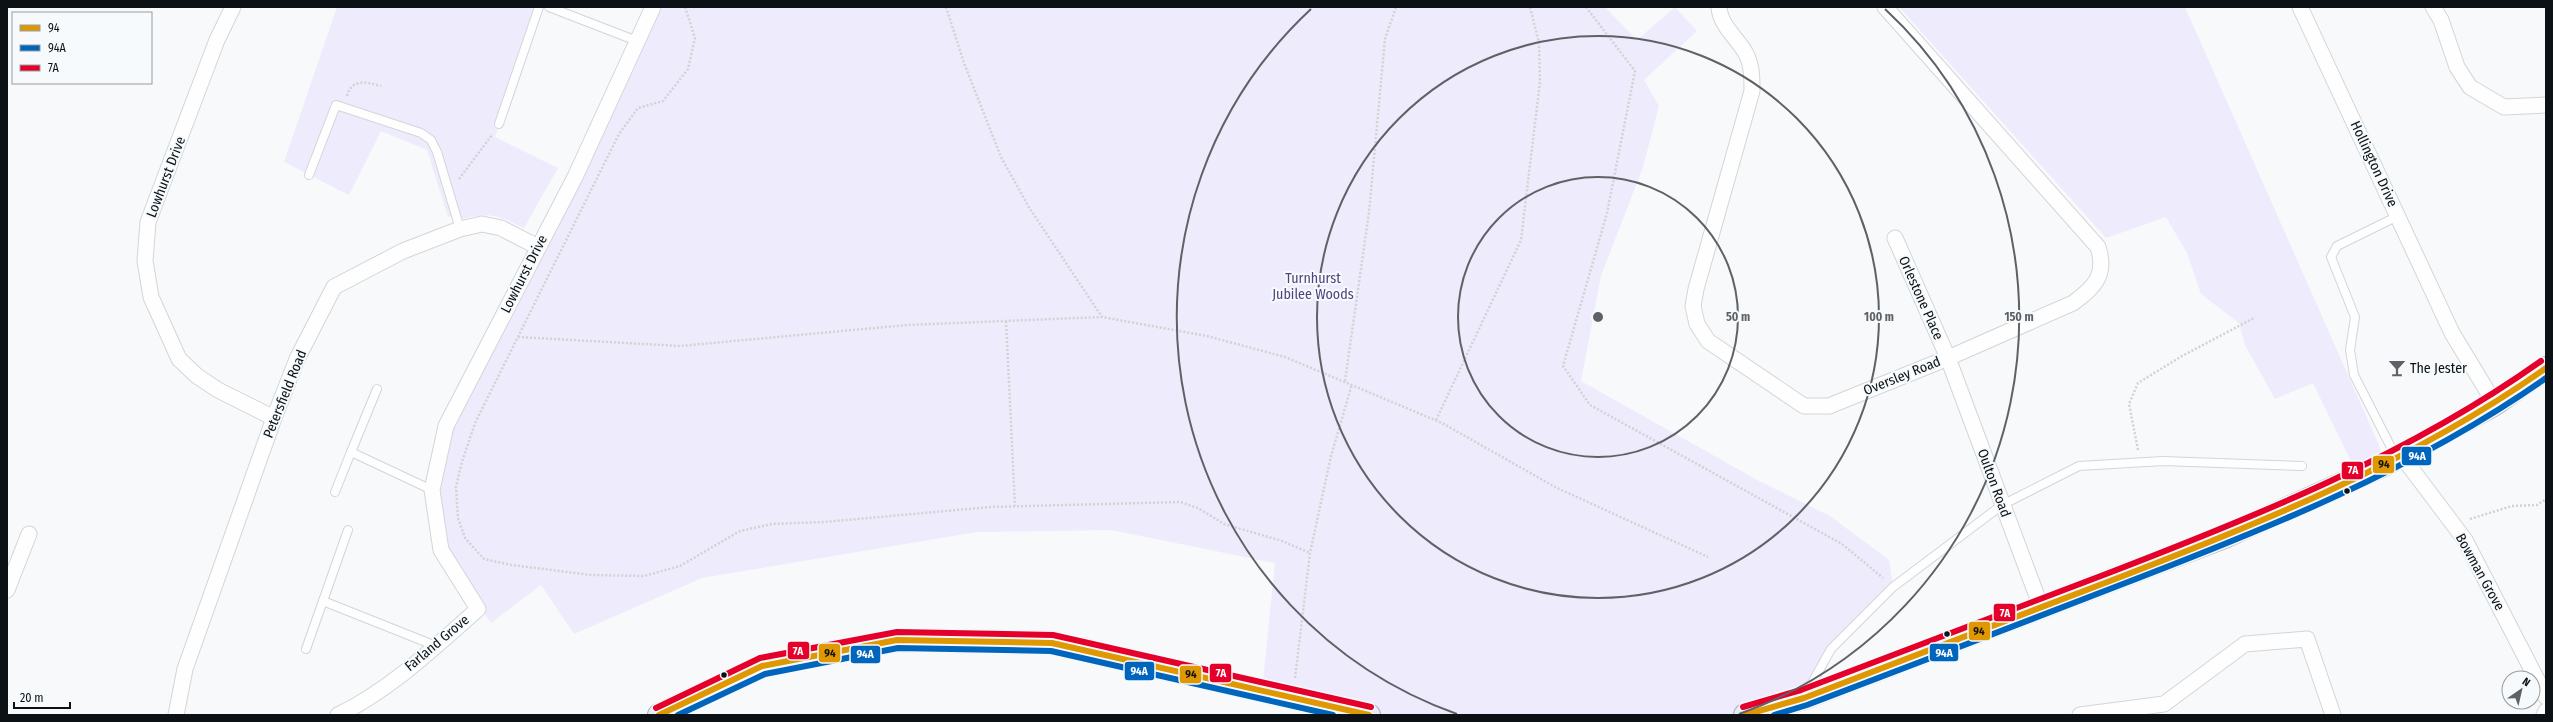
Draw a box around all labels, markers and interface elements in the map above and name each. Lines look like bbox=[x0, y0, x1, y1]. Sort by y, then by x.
legend bbox=[12, 12, 152, 84]
text: 94 bbox=[48, 21, 60, 35]
text: 94A bbox=[48, 41, 67, 55]
text: 7A bbox=[48, 61, 60, 75]
street label: Hollington Drive bbox=[2347, 118, 2401, 210]
street label: Lowhurst Drive bbox=[143, 134, 189, 220]
street label: Lowhurst Drive bbox=[497, 232, 551, 316]
street label: Orlestone Place bbox=[1895, 254, 1947, 343]
park label: Turnhurst Jubilee Woods bbox=[1272, 270, 1354, 303]
centre of rings bbox=[1591, 310, 1605, 324]
text: 50 m bbox=[1726, 310, 1750, 324]
text: 100 m bbox=[1864, 310, 1894, 324]
text: 150 m bbox=[2004, 310, 2034, 324]
street label: Petersfield Road bbox=[260, 347, 310, 441]
street label: Oversley Road bbox=[1861, 353, 1943, 399]
bar icon: The Jester bbox=[2387, 358, 2407, 378]
place label: The Jester bbox=[2410, 360, 2467, 377]
line badge: 94A bbox=[2401, 446, 2432, 466]
street label: Oulton Road bbox=[1974, 447, 2014, 519]
text: 94A bbox=[2408, 450, 2427, 463]
line badge: 94 bbox=[2372, 455, 2395, 474]
text: 94 bbox=[2378, 458, 2390, 471]
line badge: 7A bbox=[2341, 461, 2364, 480]
text: 7A bbox=[2348, 464, 2359, 477]
unlabelled marker bbox=[2342, 486, 2352, 496]
street label: Bowman Grove bbox=[2452, 531, 2508, 614]
line badge: 7A bbox=[1993, 603, 2016, 622]
text: 7A bbox=[2000, 607, 2011, 620]
street label: Farland Grove bbox=[401, 611, 473, 675]
line badge: 94 bbox=[1968, 621, 1991, 641]
text: 94 bbox=[1973, 625, 1985, 638]
unlabelled marker bbox=[1942, 629, 1952, 639]
line badge: 7A bbox=[787, 641, 810, 660]
line badge: 94 bbox=[818, 643, 841, 663]
line badge: 94A bbox=[1929, 643, 1959, 662]
text: 7A bbox=[793, 645, 804, 658]
line badge: 94A bbox=[850, 645, 881, 664]
text: 94 bbox=[824, 647, 836, 660]
text: 94A bbox=[1935, 647, 1954, 660]
text: 94A bbox=[856, 648, 875, 661]
line badge: 94A bbox=[1124, 661, 1155, 681]
line badge: 7A bbox=[1209, 663, 1232, 683]
text: 94A bbox=[1130, 665, 1149, 678]
line badge: 94 bbox=[1179, 665, 1202, 684]
text: 7A bbox=[1216, 667, 1227, 680]
text: 94 bbox=[1185, 668, 1197, 681]
unlabelled marker bbox=[719, 670, 729, 680]
north arrow bbox=[2501, 670, 2541, 710]
text: N bbox=[2520, 675, 2533, 689]
scale bar bbox=[14, 684, 70, 710]
text: 20 m bbox=[20, 691, 44, 705]

